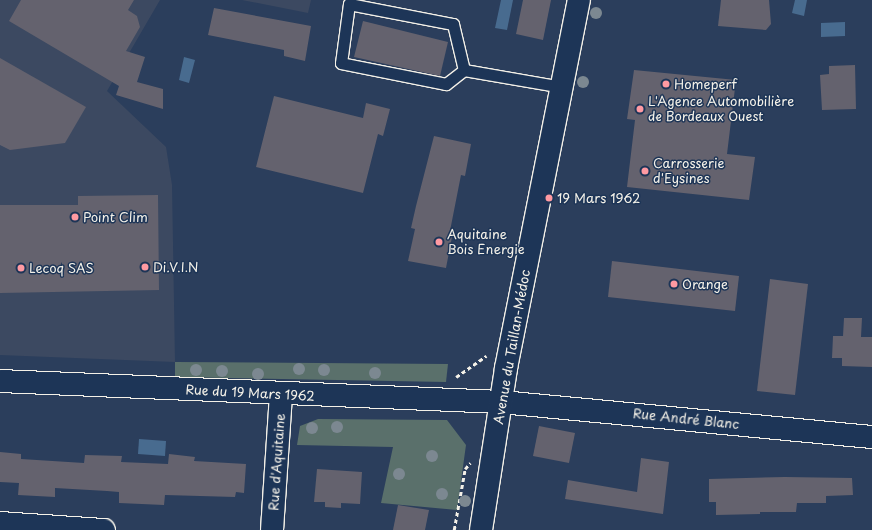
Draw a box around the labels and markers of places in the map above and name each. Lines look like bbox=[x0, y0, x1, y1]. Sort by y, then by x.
place label: Homeperf bbox=[674, 76, 737, 92]
marker: Homeperf bbox=[661, 79, 671, 89]
place label: L'Agence Automobilière de Bordeaux Ouest bbox=[648, 94, 795, 125]
marker: L'Agence Automobilière de Bordeaux Ouest bbox=[635, 104, 645, 114]
place label: Carrosserie d'Eysines bbox=[653, 156, 724, 187]
marker: Carrosserie d'Eysines bbox=[640, 166, 650, 176]
place label: 19 Mars 1962 bbox=[557, 190, 640, 206]
marker: 19 Mars 1962 bbox=[544, 193, 554, 203]
place label: Point Clim bbox=[83, 209, 148, 225]
marker: Point Clim bbox=[70, 212, 80, 222]
place label: Aquitaine Bois Energie bbox=[447, 227, 525, 258]
marker: Aquitaine Bois Energie bbox=[434, 237, 444, 247]
place label: Di.V.I.N bbox=[153, 259, 199, 275]
place label: Lecoq SAS bbox=[29, 260, 94, 276]
marker: Di.V.I.N bbox=[140, 262, 150, 272]
marker: Lecoq SAS bbox=[16, 263, 26, 273]
place label: Orange bbox=[682, 276, 728, 292]
marker: Orange bbox=[669, 279, 679, 289]

